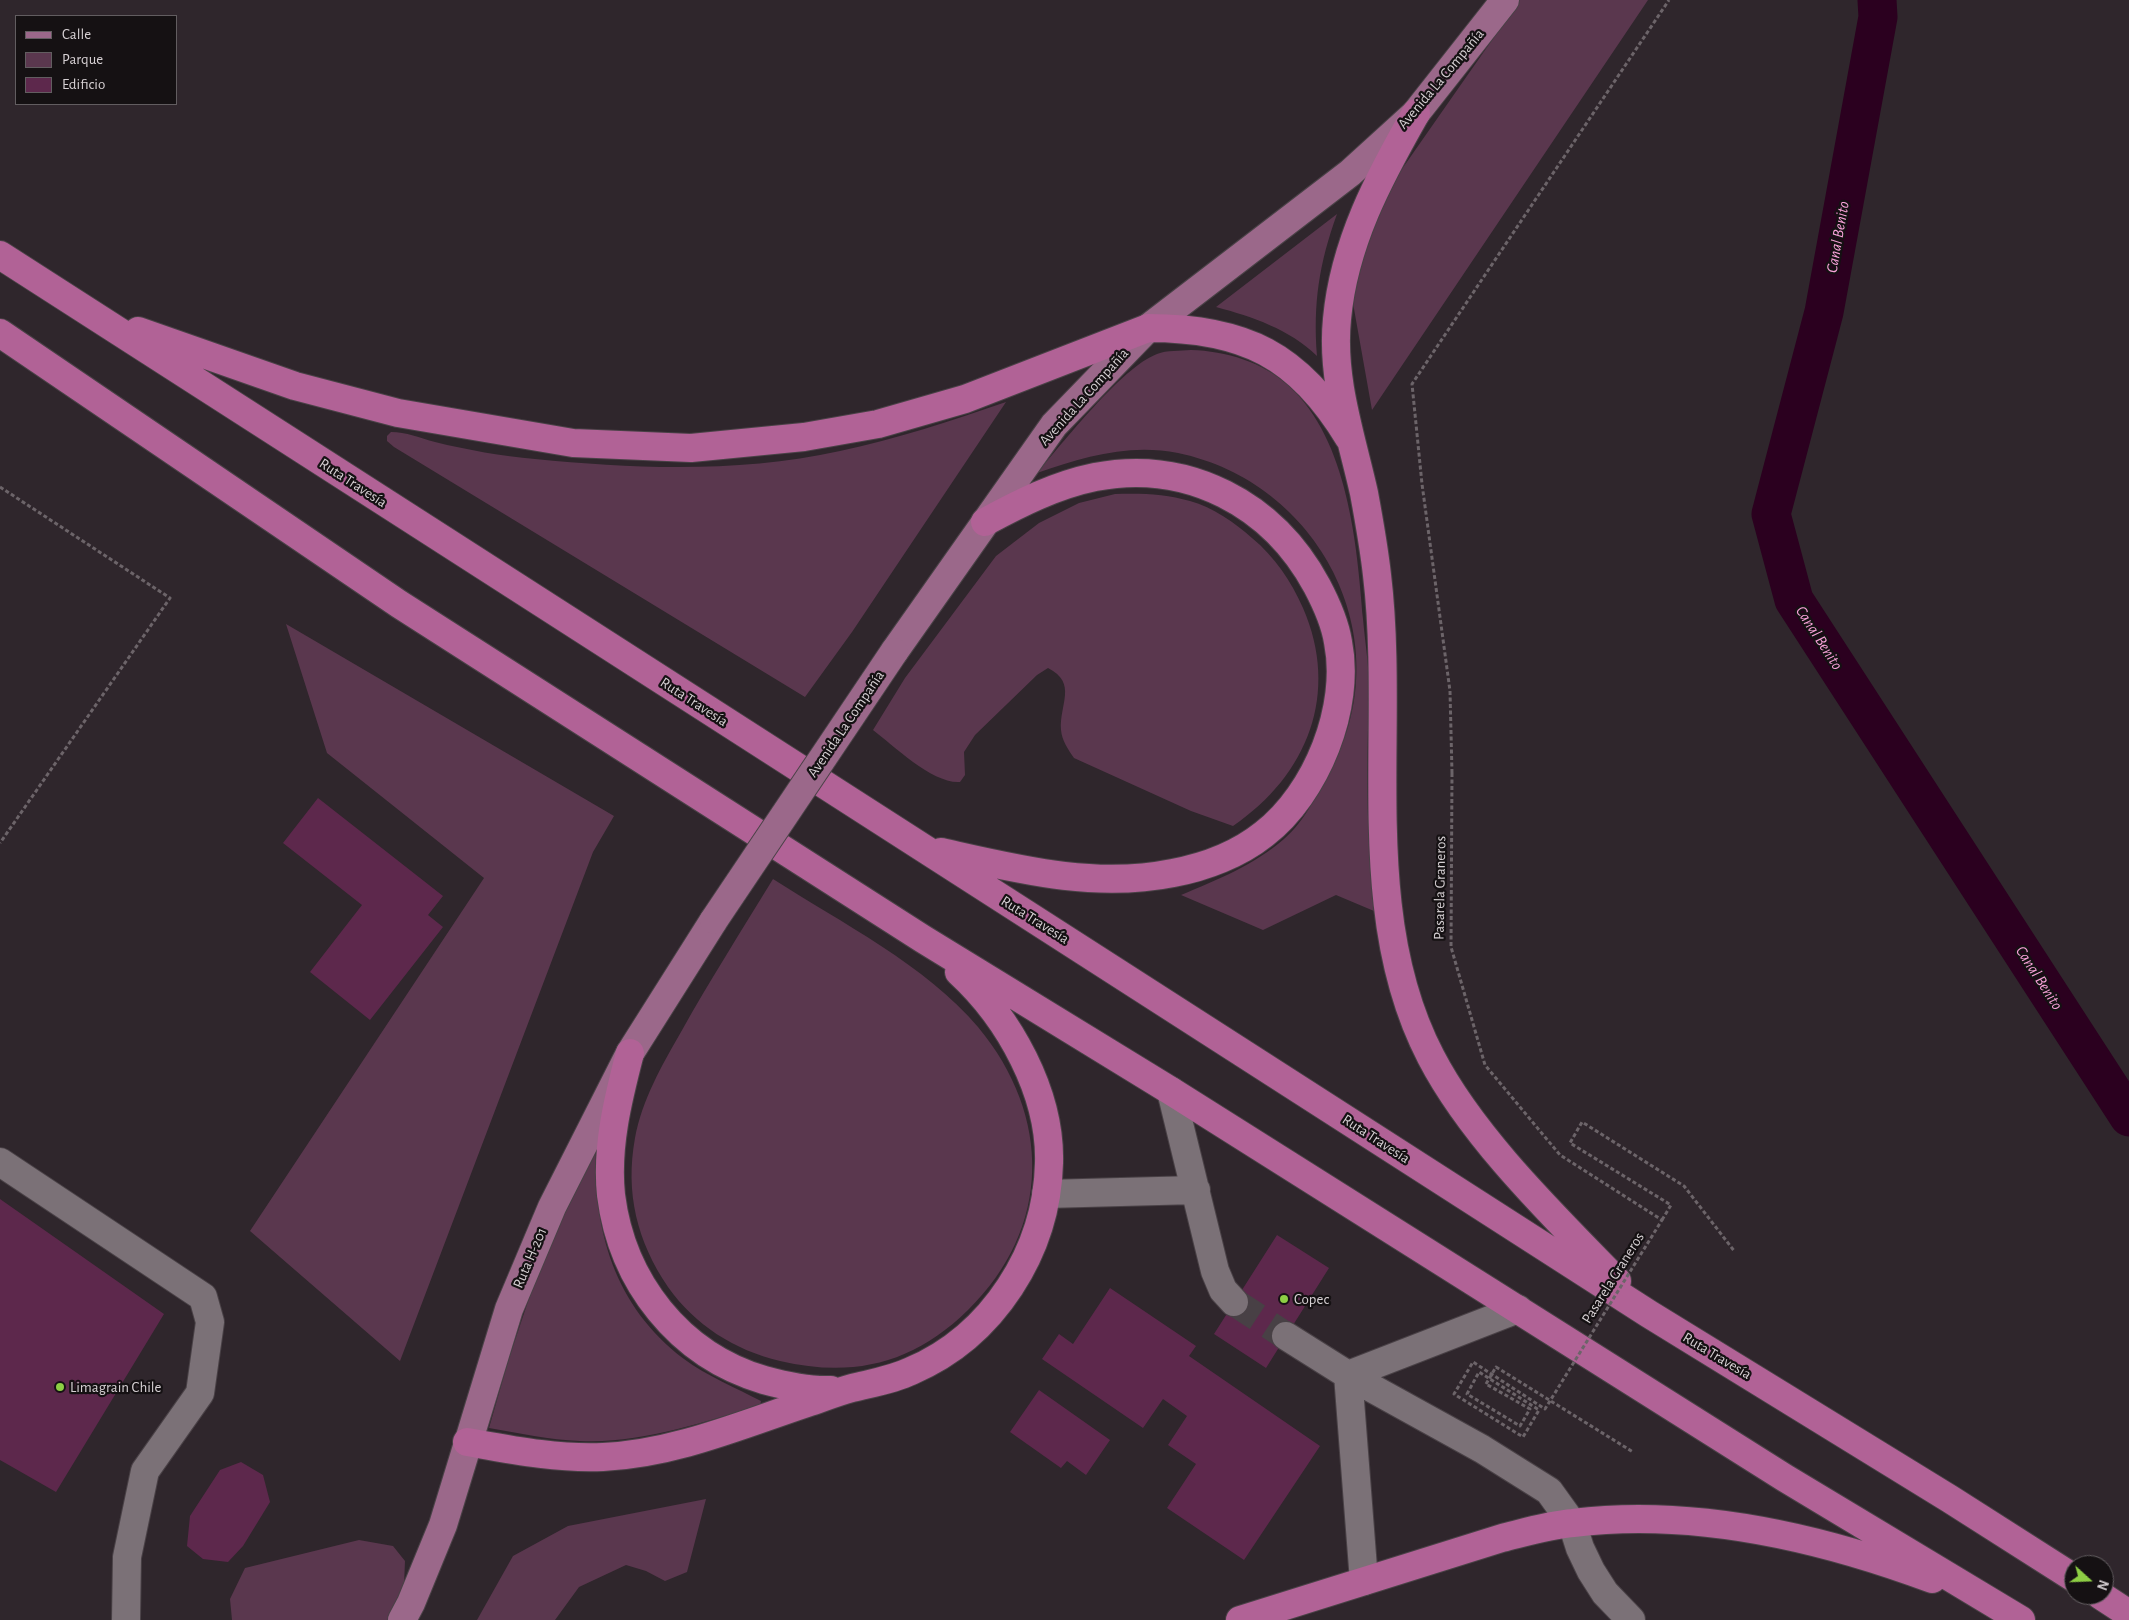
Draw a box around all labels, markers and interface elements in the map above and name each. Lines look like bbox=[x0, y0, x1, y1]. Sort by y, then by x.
legend bbox=[15, 15, 178, 105]
street label: Avenida La Compañía bbox=[1394, 25, 1488, 133]
text: Calle bbox=[62, 27, 91, 42]
text: Parque bbox=[62, 52, 103, 67]
text: Edificio bbox=[62, 77, 105, 92]
water label: Canal Benito bbox=[1822, 200, 1854, 274]
street label: Avenida La Compañía bbox=[1035, 345, 1133, 449]
street label: Ruta Travesía bbox=[316, 455, 390, 511]
water label: Canal Benito bbox=[1791, 602, 1847, 674]
street label: Avenida La Compañía bbox=[804, 667, 888, 781]
street label: Ruta Travesía bbox=[657, 674, 731, 730]
street label: Pasarela Graneros bbox=[1430, 836, 1450, 940]
street label: Ruta Travesía bbox=[998, 892, 1072, 948]
water label: Canal Benito bbox=[2011, 942, 2067, 1014]
street label: Ruta Travesía bbox=[1339, 1111, 1413, 1167]
street label: Ruta H-201 bbox=[509, 1225, 551, 1291]
street label: Pasarela Graneros bbox=[1578, 1229, 1648, 1327]
place label: Copec bbox=[1294, 1290, 1329, 1308]
marker: Copec bbox=[1278, 1293, 1290, 1305]
street label: Ruta Travesía bbox=[1679, 1328, 1755, 1384]
place label: Limagrain Chile bbox=[70, 1378, 161, 1396]
marker: Limagrain Chile bbox=[54, 1381, 66, 1393]
north arrow bbox=[2064, 1555, 2114, 1605]
text: N bbox=[2094, 1578, 2110, 1592]

